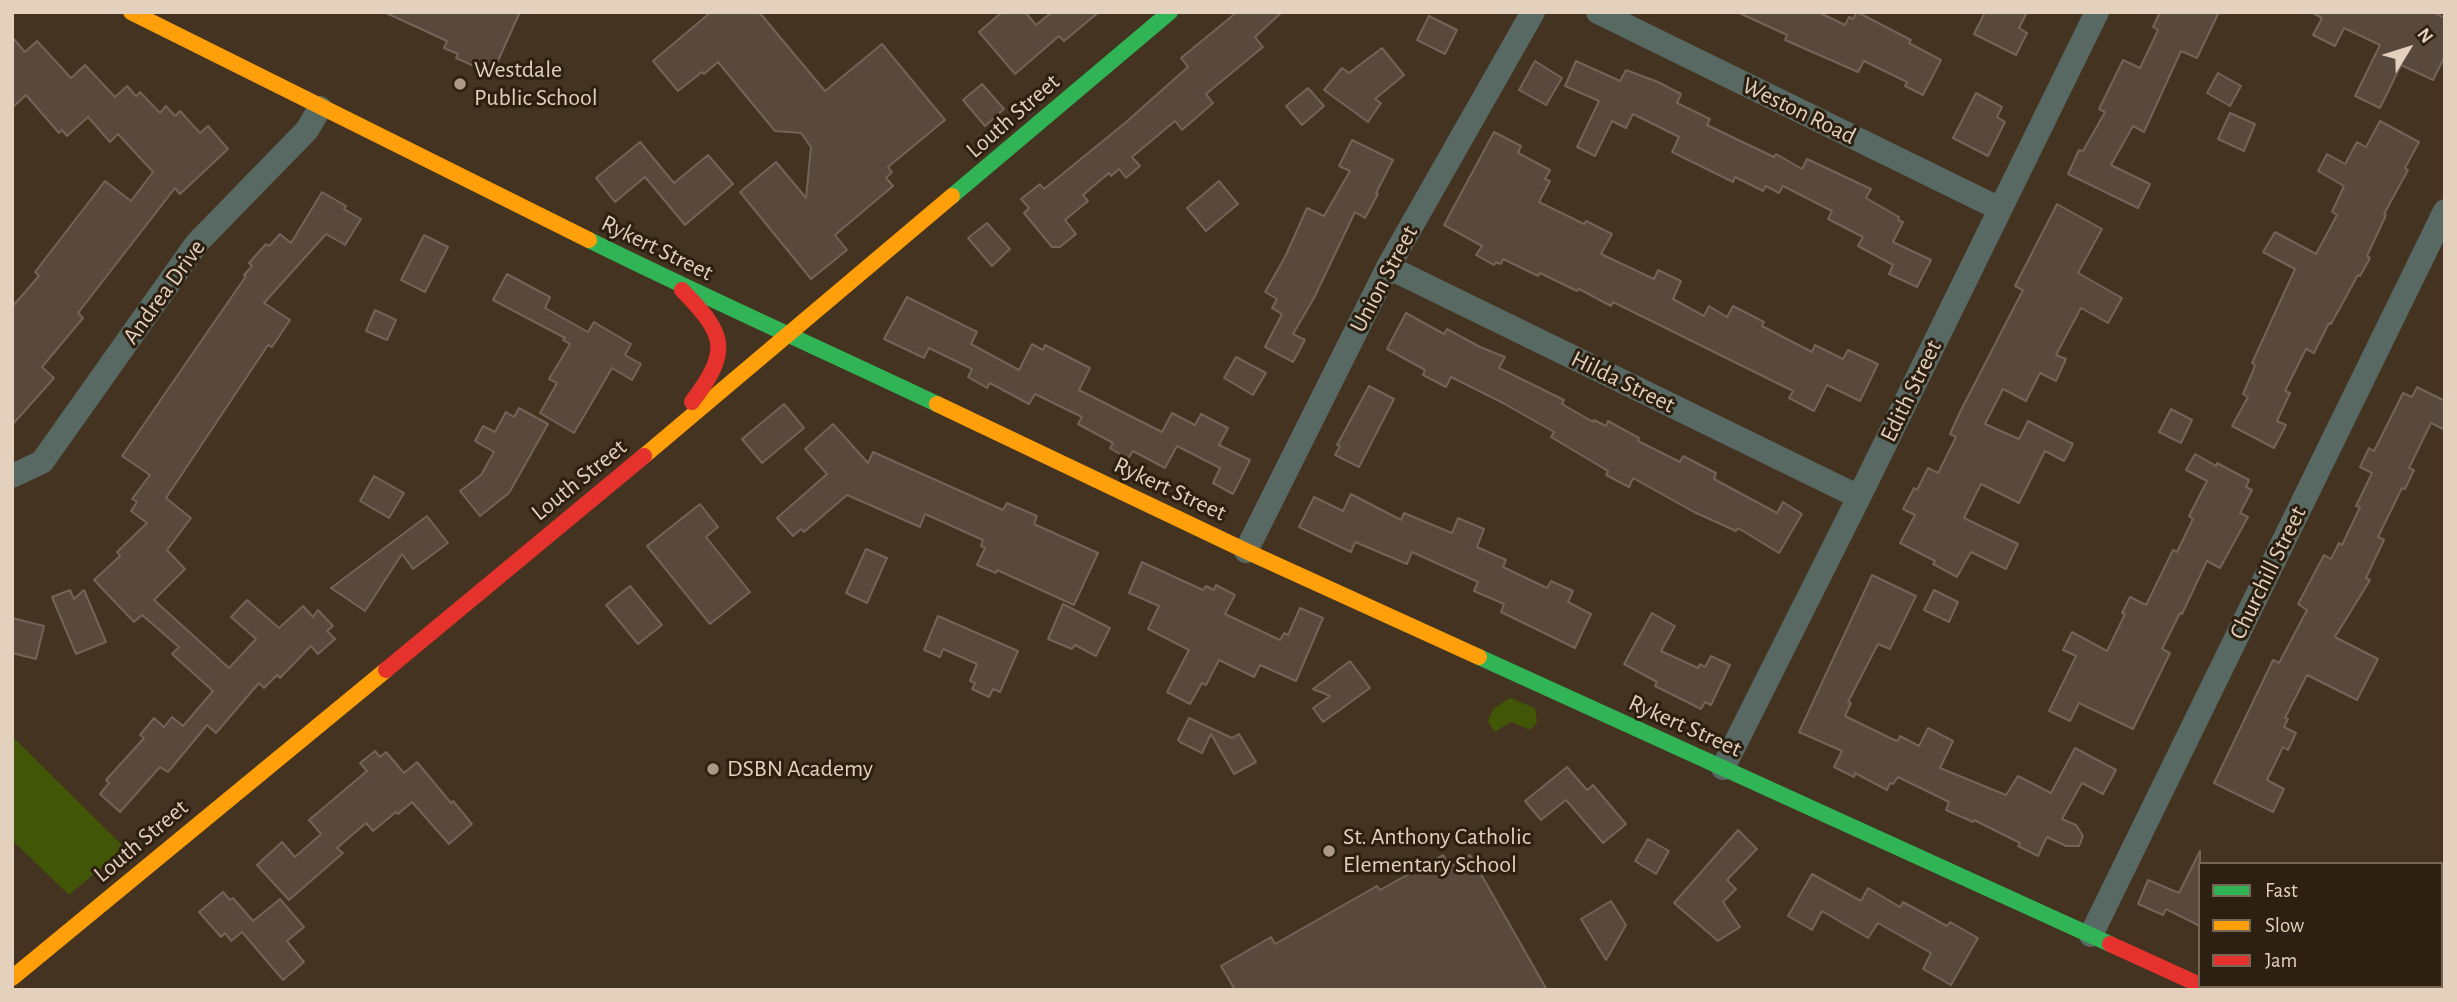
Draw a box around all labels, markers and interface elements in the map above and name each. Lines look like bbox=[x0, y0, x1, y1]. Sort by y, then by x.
north arrow bbox=[2373, 14, 2443, 84]
text: N bbox=[2413, 25, 2436, 47]
place label: Westdale Public School bbox=[474, 56, 598, 112]
street label: Louth Street bbox=[960, 68, 1066, 164]
street label: Weston Road bbox=[1737, 71, 1861, 151]
marker: Westdale Public School bbox=[452, 76, 468, 92]
street label: Rykert Street bbox=[597, 209, 717, 287]
street label: Union Street bbox=[1344, 221, 1424, 337]
street label: Andrea Drive bbox=[116, 234, 212, 350]
street label: Edith Street bbox=[1874, 335, 1948, 447]
street label: Hilda Street bbox=[1566, 344, 1680, 420]
street label: Louth Street bbox=[526, 433, 632, 527]
street label: Rykert Street bbox=[1109, 450, 1231, 528]
street label: Churchill Street bbox=[2223, 502, 2313, 644]
street label: Rykert Street bbox=[1624, 688, 1746, 764]
place label: DSBN Academy bbox=[727, 755, 873, 783]
marker: DSBN Academy bbox=[705, 761, 721, 777]
street label: Louth Street bbox=[88, 793, 194, 889]
place label: St. Anthony Catholic Elementary School bbox=[1343, 823, 1531, 879]
marker: St. Anthony Catholic Elementary School bbox=[1321, 843, 1337, 859]
legend bbox=[2198, 862, 2443, 988]
text: Fast bbox=[2265, 880, 2298, 901]
text: Slow bbox=[2265, 915, 2304, 936]
text: Jam bbox=[2265, 950, 2297, 971]

